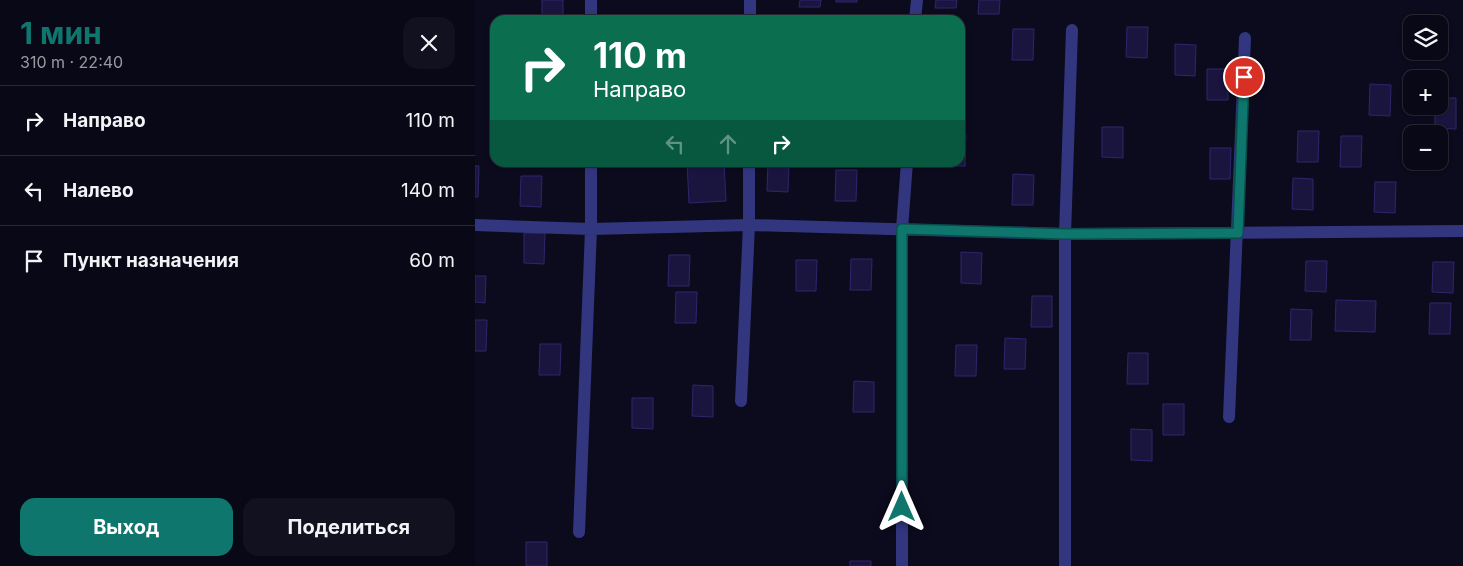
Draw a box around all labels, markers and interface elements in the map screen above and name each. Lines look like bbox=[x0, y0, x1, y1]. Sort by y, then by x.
text: 1 мин bbox=[20, 15, 102, 51]
map controls bbox=[1403, 15, 1448, 170]
button: layers bbox=[1403, 15, 1448, 60]
button: close bbox=[403, 17, 455, 69]
text: 110 m bbox=[593, 34, 687, 76]
icon: right bbox=[510, 35, 575, 100]
text: 310 m · 22:40 bbox=[20, 52, 123, 72]
pin bbox=[1223, 56, 1265, 98]
icon: arrive bbox=[1230, 63, 1258, 91]
button: + bbox=[1403, 70, 1448, 115]
text: Направо bbox=[593, 76, 686, 102]
icon: right bbox=[20, 107, 48, 135]
text: Направо bbox=[63, 109, 146, 132]
text: 110 m bbox=[406, 109, 455, 132]
button: − bbox=[1403, 125, 1448, 170]
icon: left bbox=[661, 130, 689, 158]
icon: ahead bbox=[714, 130, 742, 158]
icon: right bbox=[767, 130, 795, 158]
icon: left bbox=[20, 177, 48, 205]
text: Налево bbox=[63, 179, 134, 202]
text: 140 m bbox=[401, 179, 455, 202]
icon: arrive bbox=[20, 247, 48, 275]
text: Пункт назначения bbox=[63, 249, 239, 272]
text: 60 m bbox=[409, 249, 455, 272]
position arrow bbox=[875, 480, 927, 532]
button: Выход bbox=[20, 498, 233, 556]
button: Поделиться bbox=[243, 498, 455, 556]

